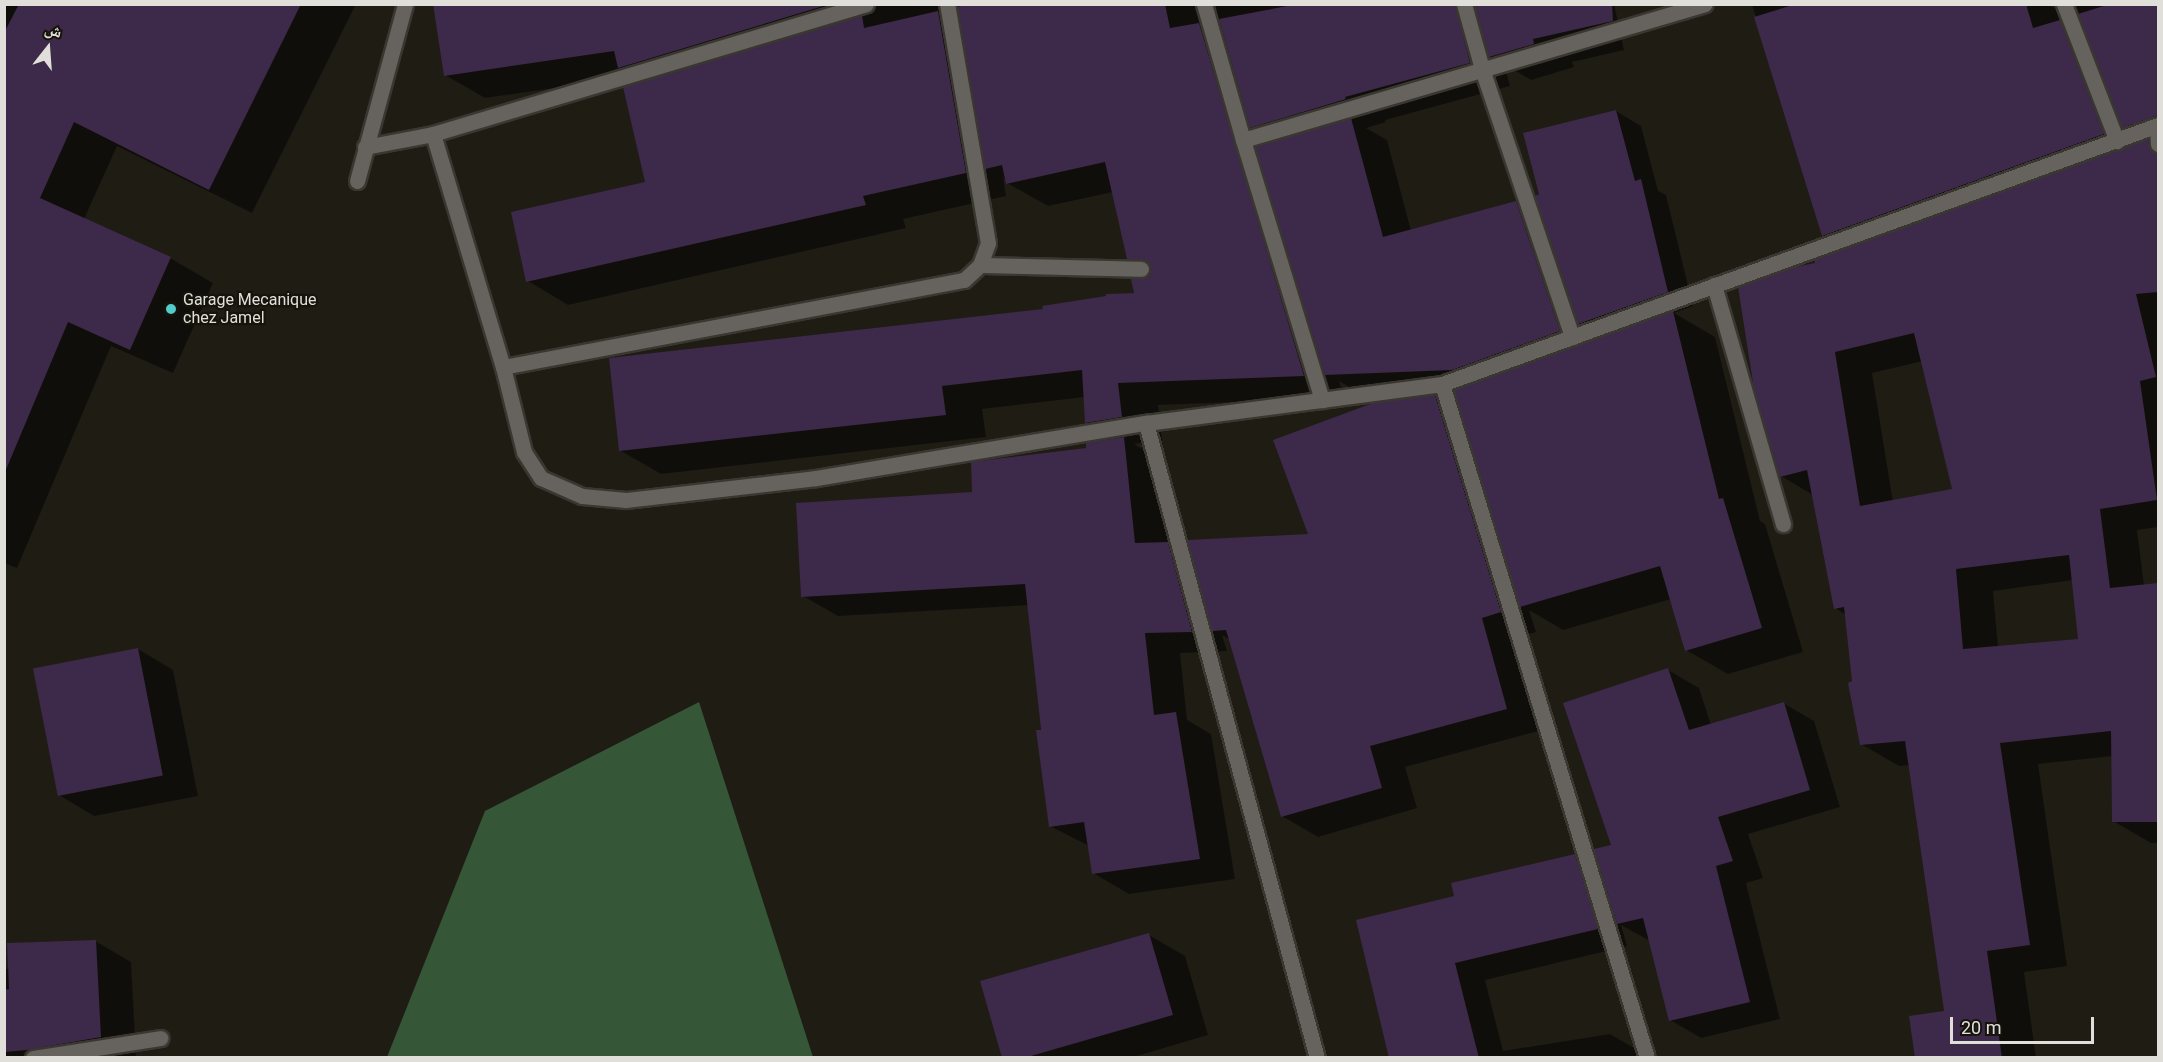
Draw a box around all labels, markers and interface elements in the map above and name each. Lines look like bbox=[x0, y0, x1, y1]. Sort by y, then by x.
north arrow bbox=[18, 18, 78, 78]
text: ش bbox=[43, 19, 64, 42]
place label: Garage Mecanique chez Jamel bbox=[183, 290, 317, 328]
marker: Garage Mecanique chez Jamel bbox=[164, 302, 178, 316]
scale bar bbox=[1953, 1005, 2097, 1043]
text: 20 m bbox=[1961, 1017, 2001, 1038]

